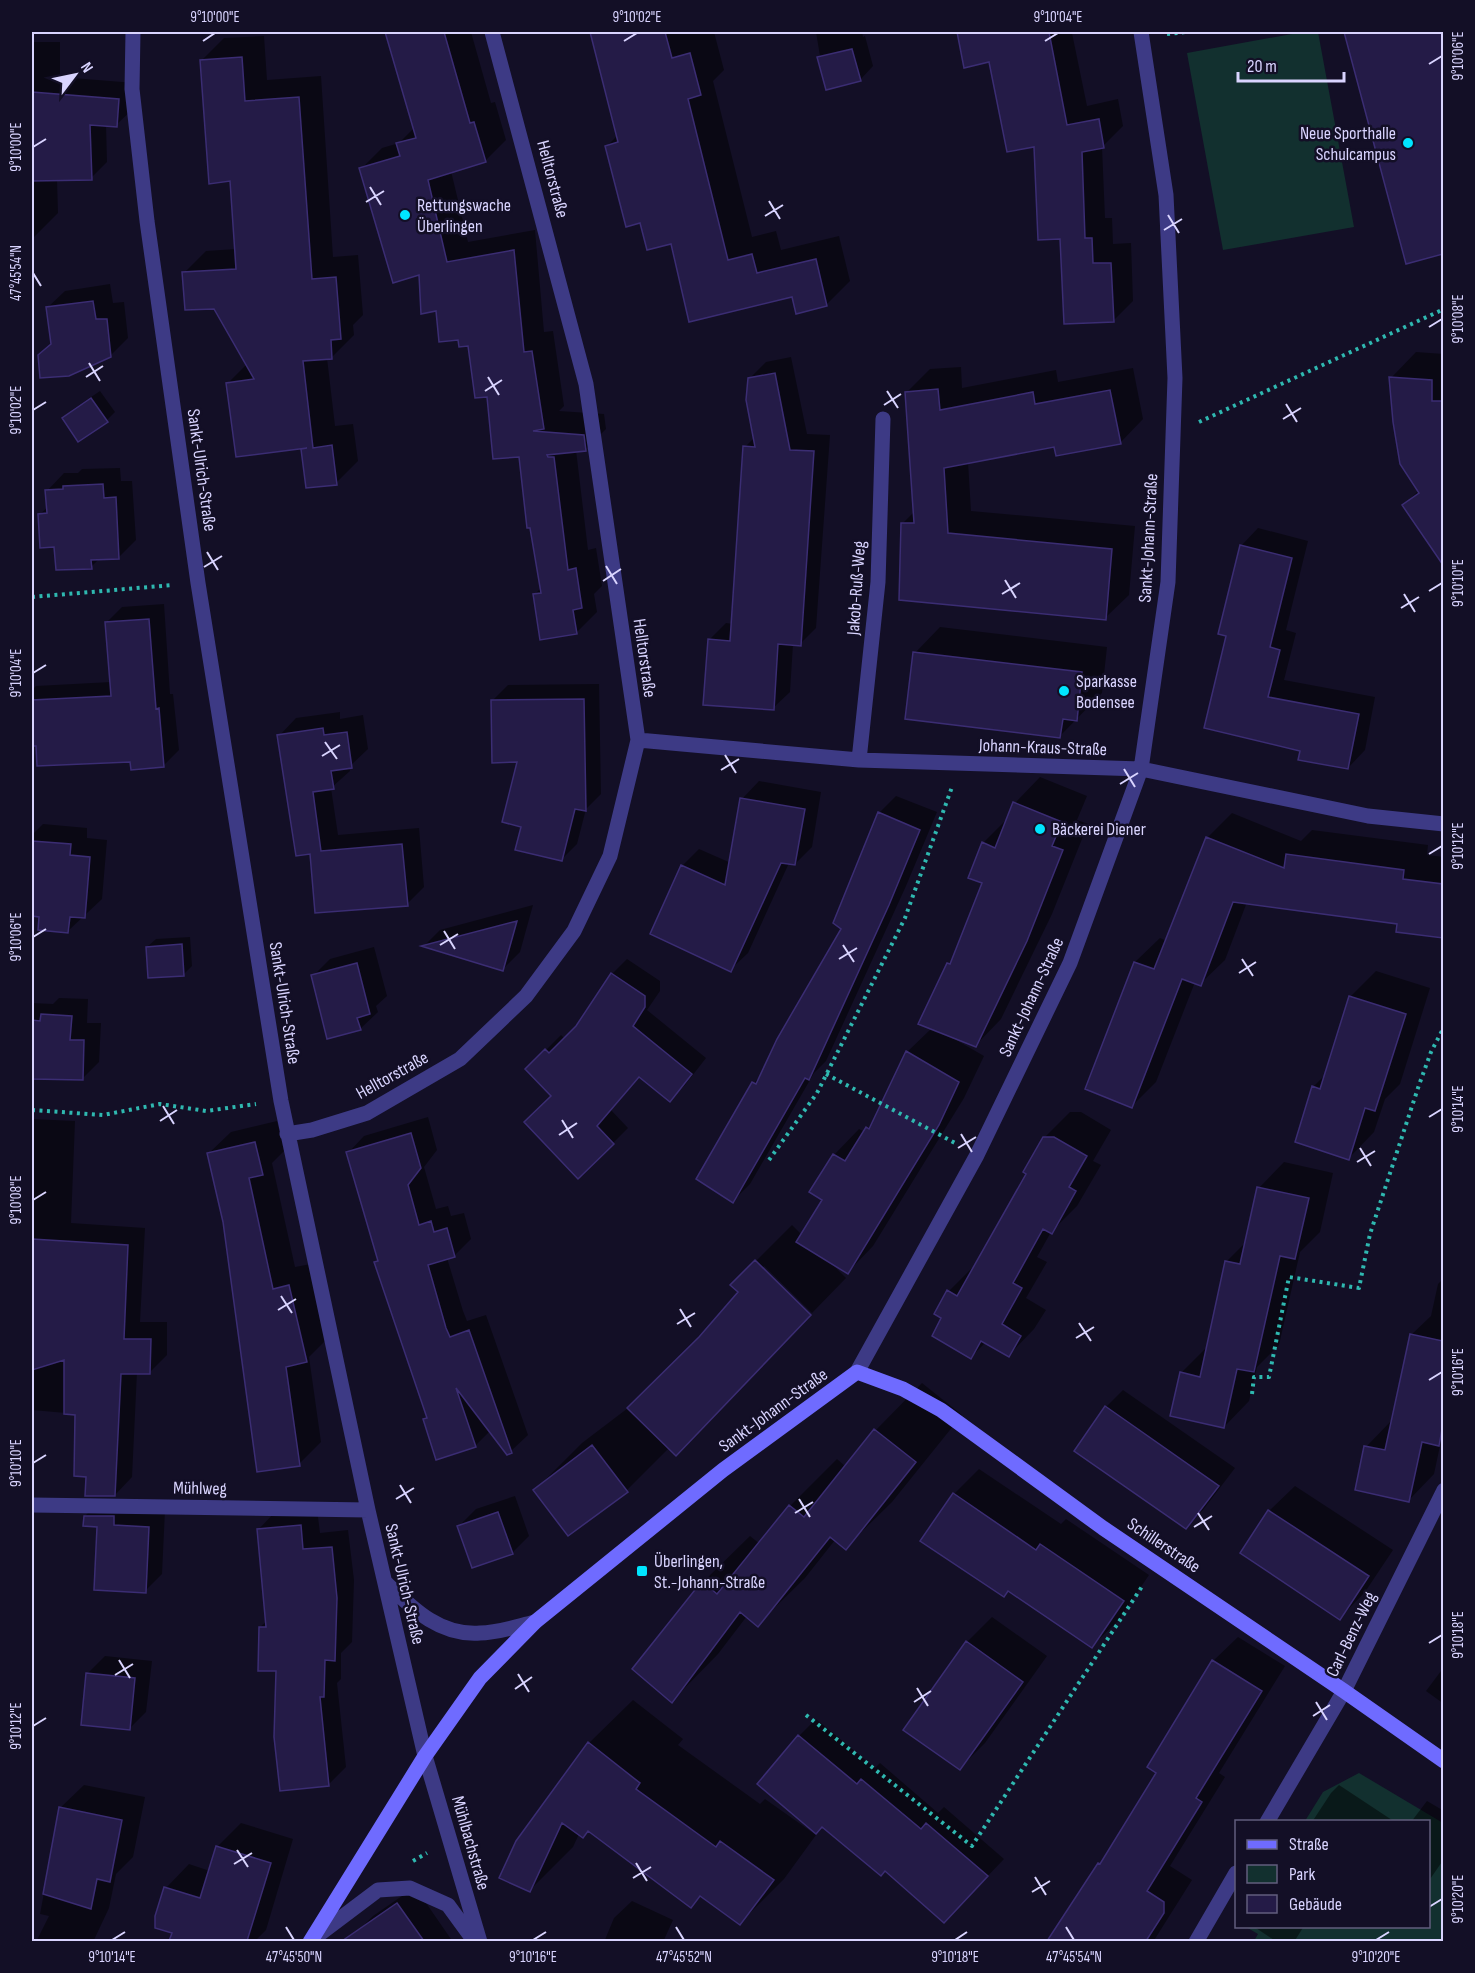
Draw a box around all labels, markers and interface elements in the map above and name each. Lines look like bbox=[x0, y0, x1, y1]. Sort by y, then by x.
text: 9°10'00"E bbox=[190, 8, 240, 27]
text: 9°10'02"E bbox=[613, 8, 661, 27]
text: 9°10'04"E bbox=[1034, 8, 1082, 27]
text: 9°10'06"E bbox=[1449, 31, 1468, 81]
north arrow bbox=[45, 45, 105, 105]
scale bar bbox=[1238, 45, 1344, 83]
text: 20 m bbox=[1247, 56, 1277, 77]
text: N bbox=[76, 59, 97, 77]
text: 9°10'00"E bbox=[7, 122, 26, 172]
place label: Neue Sporthalle Schulcampus bbox=[1300, 123, 1396, 165]
marker: Neue Sporthalle Schulcampus bbox=[1401, 136, 1415, 150]
street label: Helltorstraße bbox=[532, 138, 573, 220]
place label: Rettungswache Überlingen bbox=[417, 195, 511, 237]
marker: Rettungswache Überlingen bbox=[398, 208, 412, 222]
text: 47°45'54"N bbox=[7, 245, 26, 301]
text: 9°10'08"E bbox=[1449, 294, 1468, 344]
text: 9°10'02"E bbox=[7, 386, 26, 434]
street label: Sankt-Ulrich-Straße bbox=[183, 408, 220, 533]
street label: Sankt-Johann-Straße bbox=[1135, 473, 1162, 603]
street label: Jakob-Ruß-Weg bbox=[843, 540, 870, 637]
text: 9°10'10"E bbox=[1449, 559, 1468, 607]
street label: Helltorstraße bbox=[629, 617, 660, 699]
text: 9°10'04"E bbox=[7, 649, 26, 697]
place label: Sparkasse Bodensee bbox=[1076, 671, 1137, 713]
marker: Sparkasse Bodensee bbox=[1057, 684, 1071, 698]
street label: Johann-Kraus-Straße bbox=[978, 735, 1107, 760]
place label: Bäckerei Diener bbox=[1052, 819, 1146, 840]
marker: Bäckerei Diener bbox=[1033, 822, 1047, 836]
text: 9°10'12"E bbox=[1449, 822, 1468, 870]
text: 9°10'06"E bbox=[7, 912, 26, 962]
street label: Sankt-Johann-Straße bbox=[995, 934, 1068, 1060]
street label: Sankt-Ulrich-Straße bbox=[264, 941, 305, 1066]
street label: Helltorstraße bbox=[352, 1047, 432, 1104]
text: 9°10'14"E bbox=[1449, 1085, 1468, 1133]
text: 9°10'08"E bbox=[7, 1175, 26, 1225]
text: 9°10'16"E bbox=[1449, 1348, 1468, 1396]
street label: Sankt-Johann-Straße bbox=[715, 1364, 832, 1457]
text: 9°10'10"E bbox=[7, 1439, 26, 1487]
street label: Mühlweg bbox=[173, 1478, 227, 1499]
street label: Schillerstraße bbox=[1123, 1513, 1204, 1577]
street label: Sankt-Ulrich-Straße bbox=[380, 1522, 429, 1647]
place label: Überlingen, St.-Johann-Straße bbox=[654, 1551, 765, 1593]
marker: Überlingen, St.-Johann-Straße bbox=[635, 1564, 649, 1578]
street label: Carl-Benz-Weg bbox=[1322, 1588, 1381, 1680]
text: 9°10'18"E bbox=[1449, 1611, 1468, 1659]
text: 9°10'12"E bbox=[7, 1702, 26, 1750]
street label: Mühlbachstraße bbox=[447, 1794, 494, 1893]
legend bbox=[1235, 1820, 1430, 1928]
text: Straße bbox=[1289, 1834, 1329, 1855]
text: Park bbox=[1289, 1864, 1315, 1885]
text: 9°10'20"E bbox=[1449, 1875, 1468, 1923]
text: Gebäude bbox=[1289, 1894, 1342, 1915]
text: 9°10'14"E bbox=[88, 1948, 136, 1967]
text: 47°45'50"N bbox=[266, 1948, 322, 1967]
text: 9°10'16"E bbox=[509, 1948, 557, 1967]
text: 47°45'52"N bbox=[656, 1948, 712, 1967]
text: 9°10'18"E bbox=[931, 1948, 979, 1967]
text: 47°45'54"N bbox=[1046, 1948, 1102, 1967]
text: 9°10'20"E bbox=[1352, 1948, 1400, 1967]

